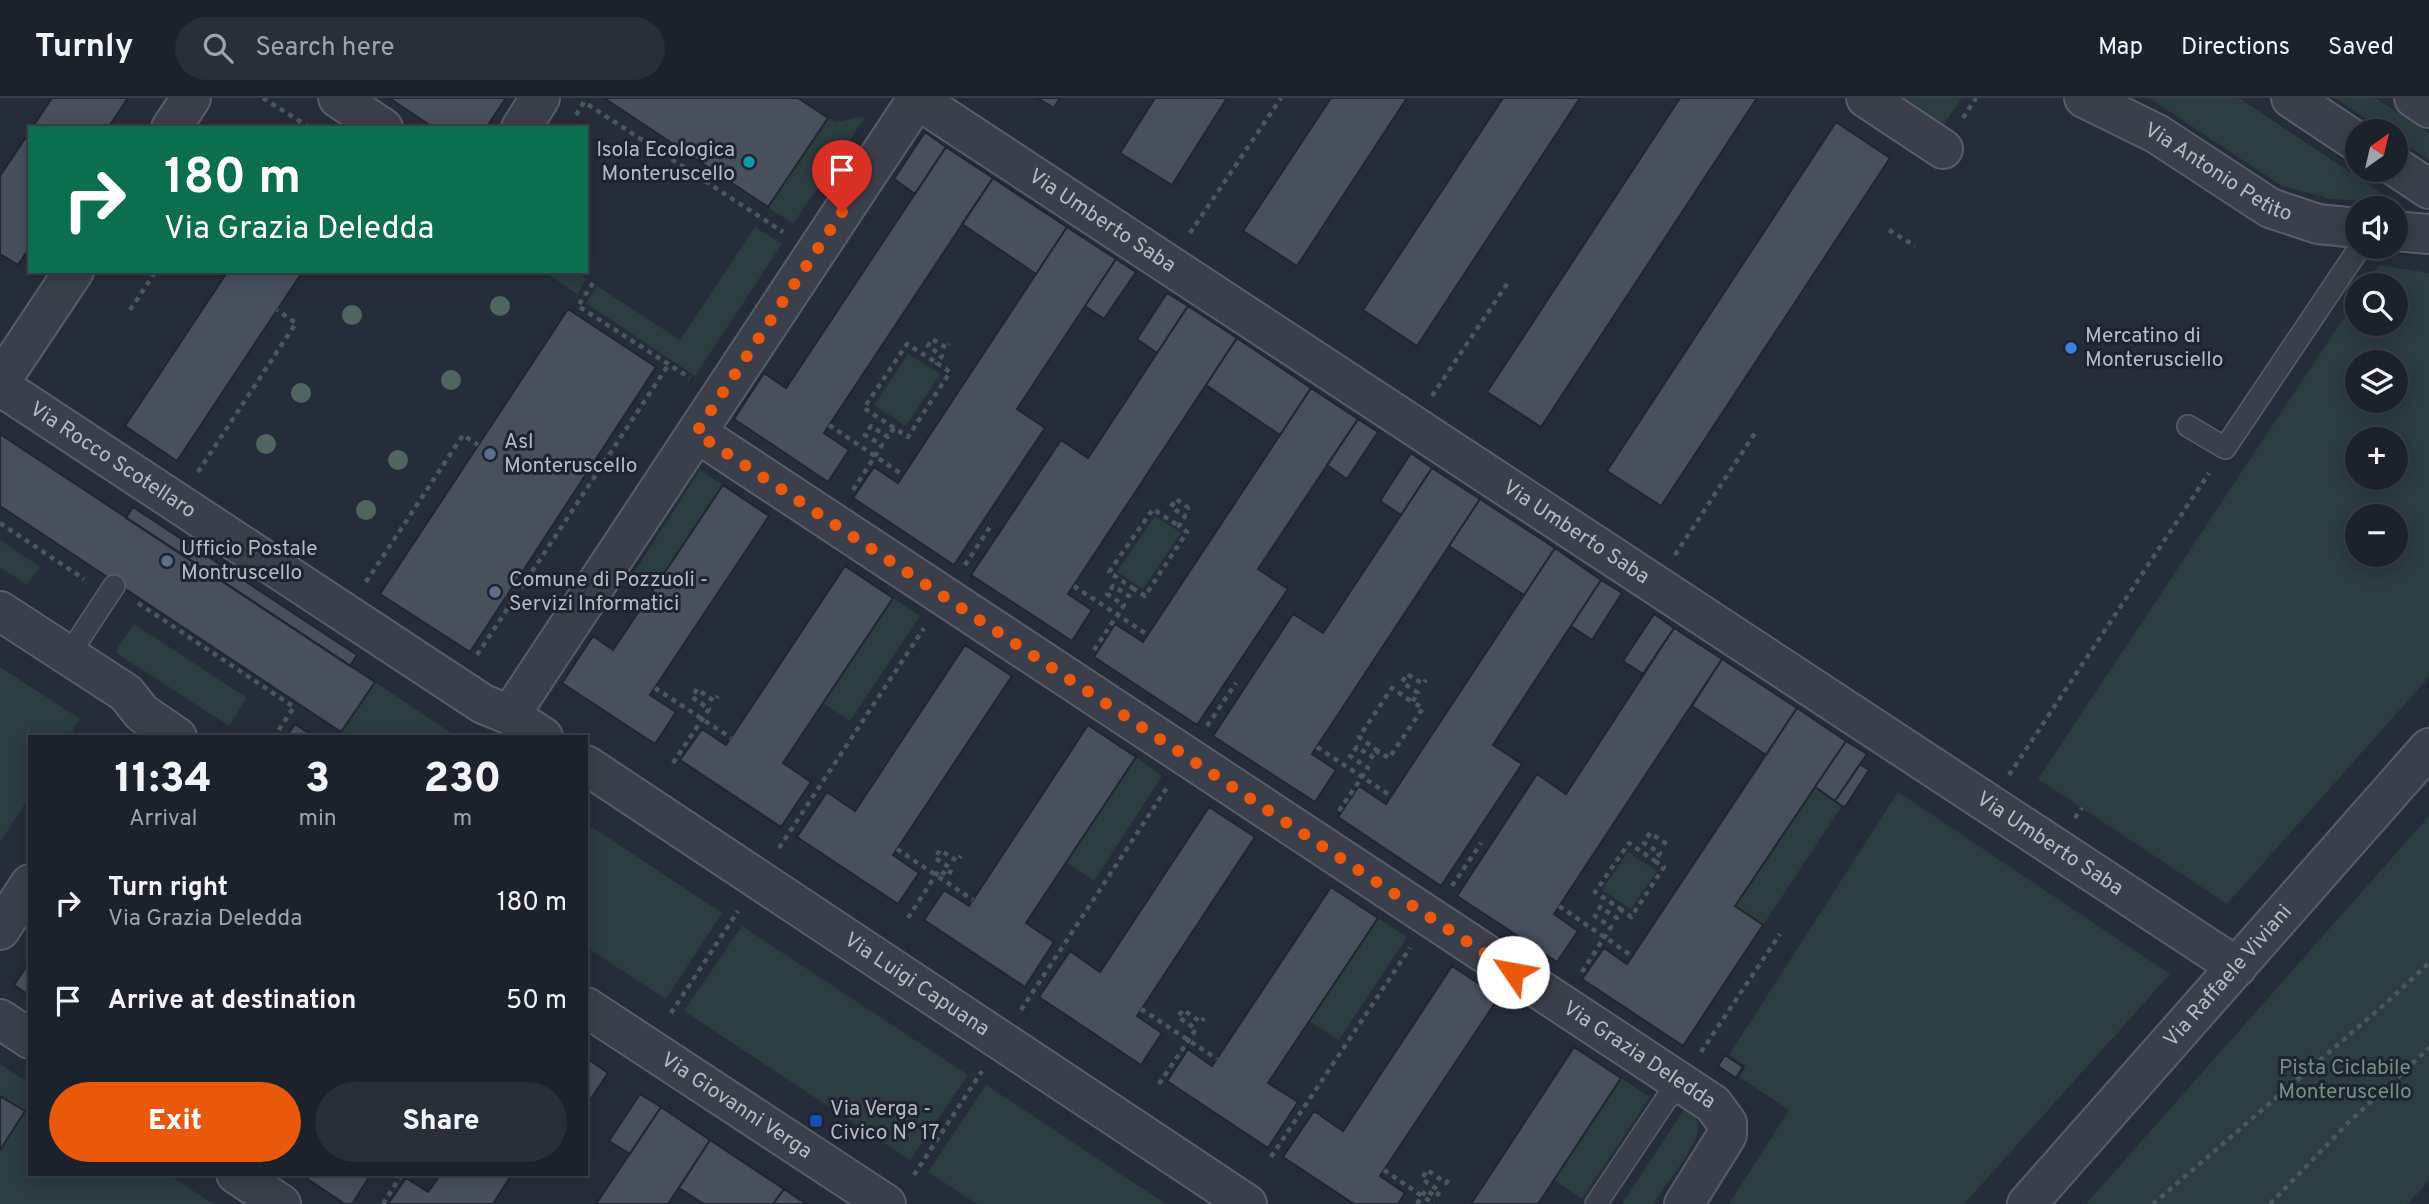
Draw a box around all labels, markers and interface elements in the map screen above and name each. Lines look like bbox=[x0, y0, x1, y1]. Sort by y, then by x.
search box bbox=[175, 17, 665, 80]
text: Turnly bbox=[35, 27, 133, 69]
icon: search bbox=[199, 29, 237, 67]
text: Search here bbox=[255, 32, 394, 65]
text: Map bbox=[2098, 33, 2143, 63]
text: Directions bbox=[2181, 33, 2290, 63]
text: Saved bbox=[2328, 33, 2394, 63]
street label: Via Antonio Petito bbox=[2140, 116, 2296, 228]
north arrow bbox=[2345, 119, 2408, 182]
map controls bbox=[2345, 119, 2408, 567]
place label: Isola Ecologica Monteruscello bbox=[596, 137, 735, 188]
pin bbox=[812, 140, 872, 212]
text: 180 m bbox=[164, 149, 301, 211]
icon: arrive bbox=[823, 151, 861, 189]
icon: right bbox=[49, 154, 140, 245]
marker: Isola Ecologica Monteruscello bbox=[741, 154, 757, 170]
street label: Via Umberto Saba bbox=[1023, 163, 1181, 279]
button: sound bbox=[2345, 196, 2408, 259]
text: Via Grazia Deledda bbox=[164, 210, 434, 250]
button: search bbox=[2345, 273, 2408, 336]
place label: Mercatino di Monterusciello bbox=[2085, 323, 2224, 374]
marker: Mercatino di Monterusciello bbox=[2063, 340, 2079, 356]
button: layers bbox=[2345, 350, 2408, 413]
street label: Via Rocco Scotellaro bbox=[24, 396, 201, 525]
button: + bbox=[2345, 427, 2408, 490]
place label: Asl Monteruscello bbox=[504, 429, 637, 480]
marker: Asl Monteruscello bbox=[482, 446, 498, 462]
street label: Via Umberto Saba bbox=[1497, 474, 1655, 591]
button: − bbox=[2345, 504, 2408, 567]
place label: Ufficio Postale Montruscello bbox=[181, 536, 317, 587]
marker: Ufficio Postale Montruscello bbox=[159, 553, 175, 569]
place label: Comune di Pozzuoli - Servizi Informatici bbox=[509, 567, 708, 618]
marker: Comune di Pozzuoli - Servizi Informatici bbox=[487, 584, 503, 600]
text: 11:34 bbox=[115, 754, 212, 807]
text: 3 bbox=[305, 754, 330, 807]
text: 230 bbox=[423, 754, 501, 807]
street label: Via Umberto Saba bbox=[1971, 786, 2128, 902]
text: Arrival bbox=[129, 805, 198, 834]
text: min bbox=[299, 805, 337, 834]
text: m bbox=[453, 805, 472, 834]
text: Turn right bbox=[108, 872, 228, 905]
icon: right bbox=[49, 884, 87, 922]
text: 180 m bbox=[497, 887, 567, 920]
street label: Via Raffaele Viviani bbox=[2158, 899, 2298, 1053]
text: Via Grazia Deledda bbox=[108, 905, 302, 934]
street label: Via Luigi Capuana bbox=[839, 927, 995, 1043]
position arrow bbox=[1476, 935, 1550, 1009]
icon: arrive bbox=[49, 982, 87, 1020]
text: Arrive at destination bbox=[108, 985, 356, 1018]
text: 50 m bbox=[506, 985, 567, 1018]
street label: Via Grazia Deledda bbox=[1558, 995, 1721, 1115]
street label: Via Giovanni Verga bbox=[656, 1046, 817, 1165]
park label: Pista Ciclabile Monteruscello bbox=[2278, 1055, 2412, 1106]
button: Exit bbox=[49, 1082, 301, 1162]
button: Share bbox=[315, 1082, 567, 1162]
place label: Via Verga - Civico N° 17 bbox=[830, 1096, 939, 1147]
marker: Via Verga - Civico N° 17 bbox=[808, 1113, 824, 1129]

